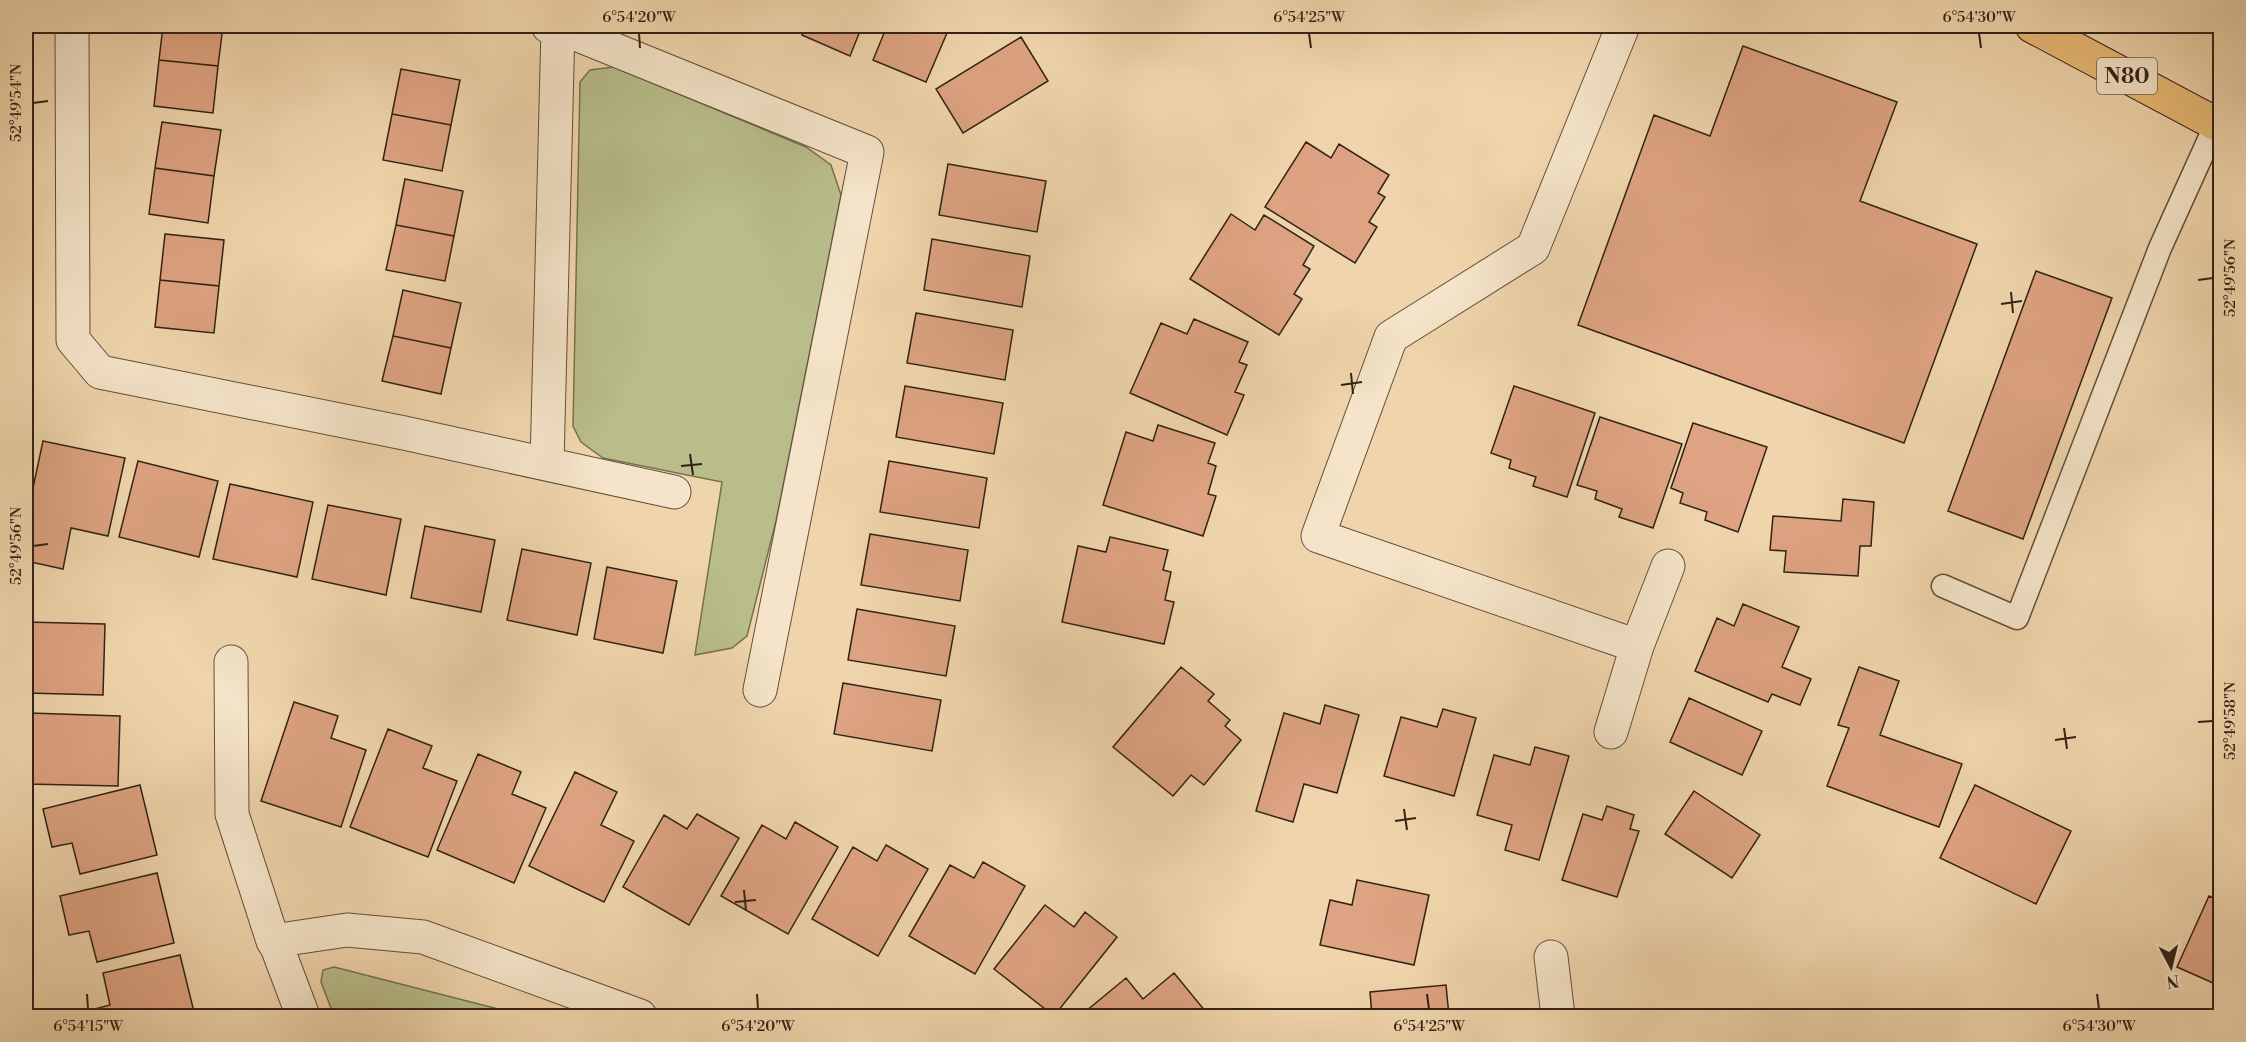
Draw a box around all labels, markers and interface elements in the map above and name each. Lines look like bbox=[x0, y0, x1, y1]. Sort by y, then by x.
text: 6°54'20"W bbox=[602, 8, 676, 27]
text: 6°54'25"W bbox=[1273, 8, 1345, 27]
text: 6°54'30"W bbox=[1942, 8, 2016, 27]
road number: N80 bbox=[2097, 58, 2157, 94]
text: 52°49'54"N bbox=[7, 64, 26, 142]
text: 52°49'56"N bbox=[2221, 239, 2240, 317]
text: 52°49'56"N bbox=[7, 507, 26, 585]
text: 52°49'58"N bbox=[2221, 682, 2240, 760]
north arrow bbox=[2141, 937, 2201, 997]
text: N bbox=[2165, 970, 2180, 992]
text: 6°54'15"W bbox=[53, 1017, 123, 1036]
text: 6°54'20"W bbox=[721, 1017, 795, 1036]
text: 6°54'25"W bbox=[1393, 1017, 1465, 1036]
text: 6°54'30"W bbox=[2062, 1017, 2136, 1036]

